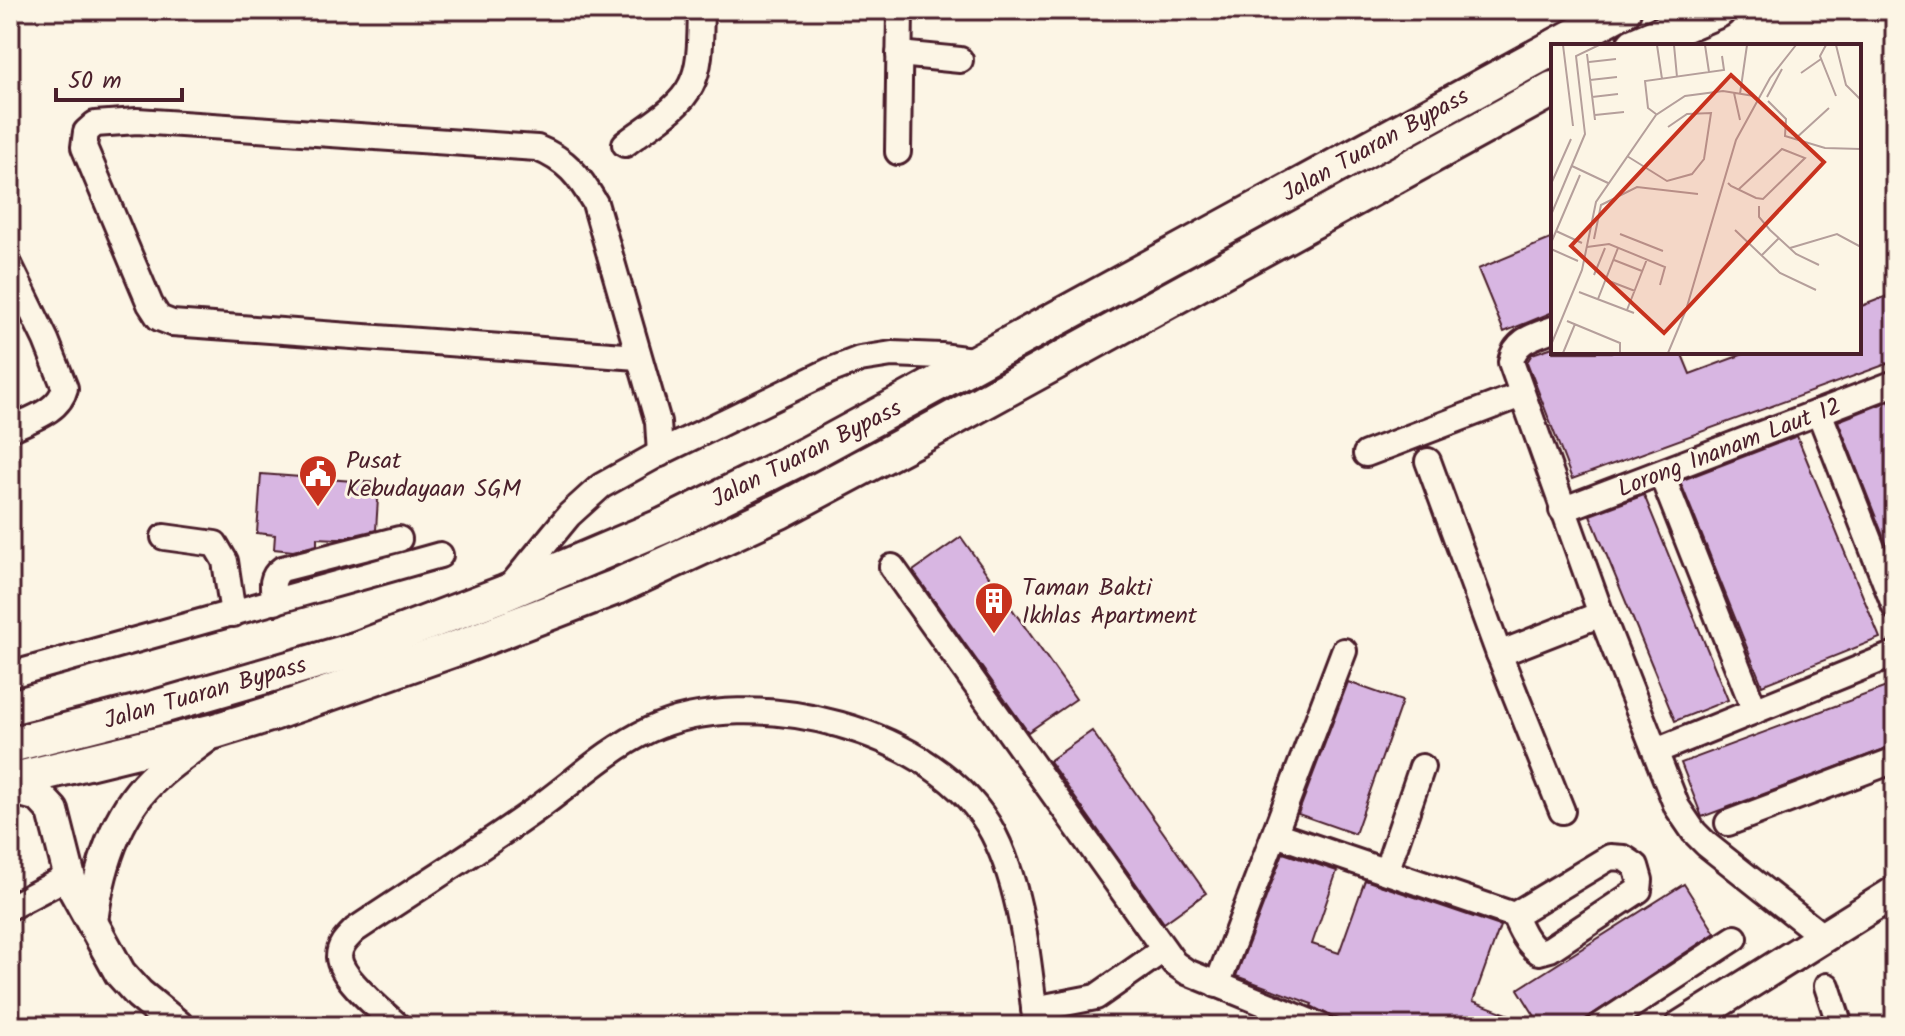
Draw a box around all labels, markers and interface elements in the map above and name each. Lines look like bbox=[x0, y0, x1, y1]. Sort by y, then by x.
inset map bbox=[1551, 44, 1861, 354]
scale bar bbox=[56, 52, 182, 102]
text: 50 m bbox=[68, 62, 122, 101]
street label: Jalan Tuaran Bypass bbox=[1275, 78, 1477, 213]
street label: Lorong Inanam Laut 12 bbox=[1612, 388, 1847, 509]
street label: Jalan Tuaran Bypass bbox=[705, 390, 909, 519]
place label: Pusat Kebudayaan SGM bbox=[346, 442, 521, 509]
public building icon: Pusat Kebudayaan SGM bbox=[297, 453, 339, 508]
place label: Taman Bakti Ikhlas Apartment bbox=[1022, 569, 1198, 636]
building icon: Taman Bakti Ikhlas Apartment bbox=[973, 580, 1015, 635]
street label: Jalan Tuaran Bypass bbox=[100, 646, 311, 741]

